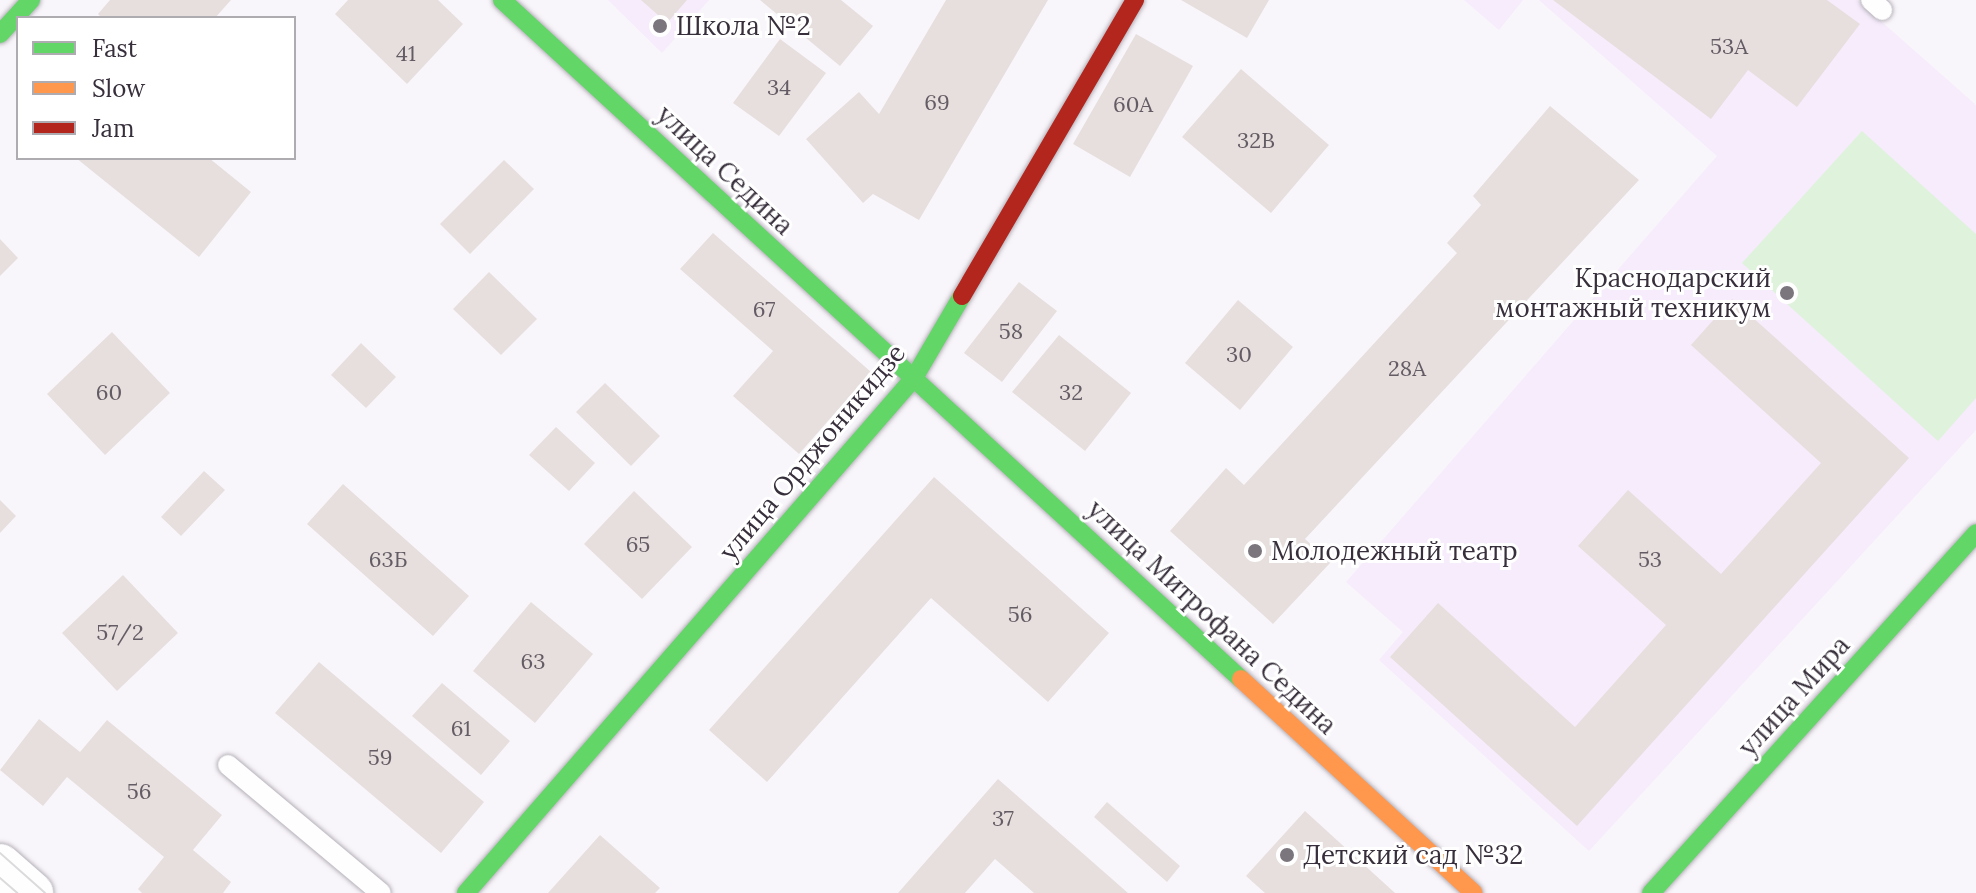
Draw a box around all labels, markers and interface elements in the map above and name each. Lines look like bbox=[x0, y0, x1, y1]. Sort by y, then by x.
place label: Школа №2 bbox=[676, 10, 811, 42]
legend bbox=[16, 16, 296, 160]
marker: Школа №2 bbox=[651, 17, 669, 35]
text: Fast bbox=[92, 33, 137, 64]
house number: 53А bbox=[1710, 34, 1748, 60]
house number: 41 bbox=[396, 41, 416, 67]
text: Slow bbox=[92, 73, 145, 104]
house number: 34 bbox=[767, 75, 791, 101]
house number: 69 bbox=[924, 90, 950, 116]
house number: 60А bbox=[1113, 92, 1153, 118]
street label: улица Седина bbox=[650, 99, 800, 241]
text: Jam bbox=[92, 113, 134, 144]
house number: 32В bbox=[1237, 128, 1275, 154]
place label: Краснодарский монтажный техникум bbox=[1495, 262, 1771, 324]
marker: Краснодарский монтажный техникум bbox=[1778, 284, 1796, 302]
house number: 67 bbox=[753, 297, 775, 323]
house number: 58 bbox=[999, 319, 1023, 345]
street label: улица Орджоникидзе bbox=[712, 338, 912, 566]
house number: 30 bbox=[1226, 342, 1252, 368]
house number: 28А bbox=[1388, 356, 1426, 382]
house number: 60 bbox=[96, 380, 122, 406]
house number: 32 bbox=[1059, 380, 1083, 406]
street label: улица Митрофана Седина bbox=[1081, 493, 1343, 741]
house number: 65 bbox=[626, 532, 650, 558]
place label: Молодежный театр bbox=[1271, 535, 1518, 567]
marker: Молодежный театр bbox=[1246, 542, 1264, 560]
house number: 63Б bbox=[369, 547, 407, 573]
house number: 53 bbox=[1638, 547, 1662, 573]
house number: 56 bbox=[1008, 602, 1032, 628]
house number: 57/2 bbox=[96, 620, 144, 646]
street label: улица Мира bbox=[1732, 630, 1856, 762]
house number: 63 bbox=[521, 649, 545, 675]
house number: 61 bbox=[451, 716, 471, 742]
house number: 59 bbox=[368, 745, 392, 771]
house number: 56 bbox=[127, 779, 151, 805]
house number: 37 bbox=[992, 806, 1014, 832]
place label: Детский сад №32 bbox=[1303, 839, 1523, 871]
marker: Детский сад №32 bbox=[1278, 846, 1296, 864]

